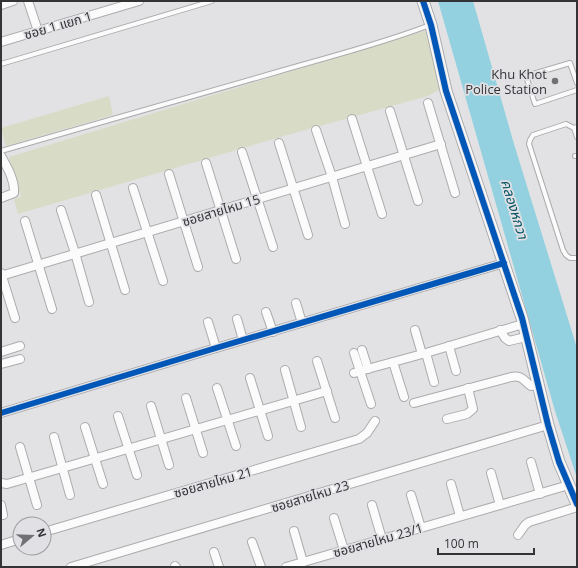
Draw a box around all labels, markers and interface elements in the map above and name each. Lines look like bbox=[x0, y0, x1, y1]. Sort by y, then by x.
street label: ซอย 1 แยก 1 bbox=[22, 7, 94, 43]
place label: Khu Khot Police Station bbox=[465, 65, 547, 98]
marker: Khu Khot Police Station bbox=[550, 76, 560, 86]
water label: คลองหกวา bbox=[497, 177, 533, 242]
street label: ซอยสายไหม 15 bbox=[180, 190, 262, 230]
street label: ซอยสายไหม 21 bbox=[172, 462, 254, 502]
street label: ซอยสายไหม 23 bbox=[269, 476, 351, 516]
north arrow bbox=[12, 516, 52, 556]
street label: ซอยสายไหม 23/1 bbox=[331, 519, 425, 561]
text: N bbox=[33, 526, 50, 539]
scale bar bbox=[438, 530, 534, 556]
text: 100 m bbox=[444, 535, 479, 552]

